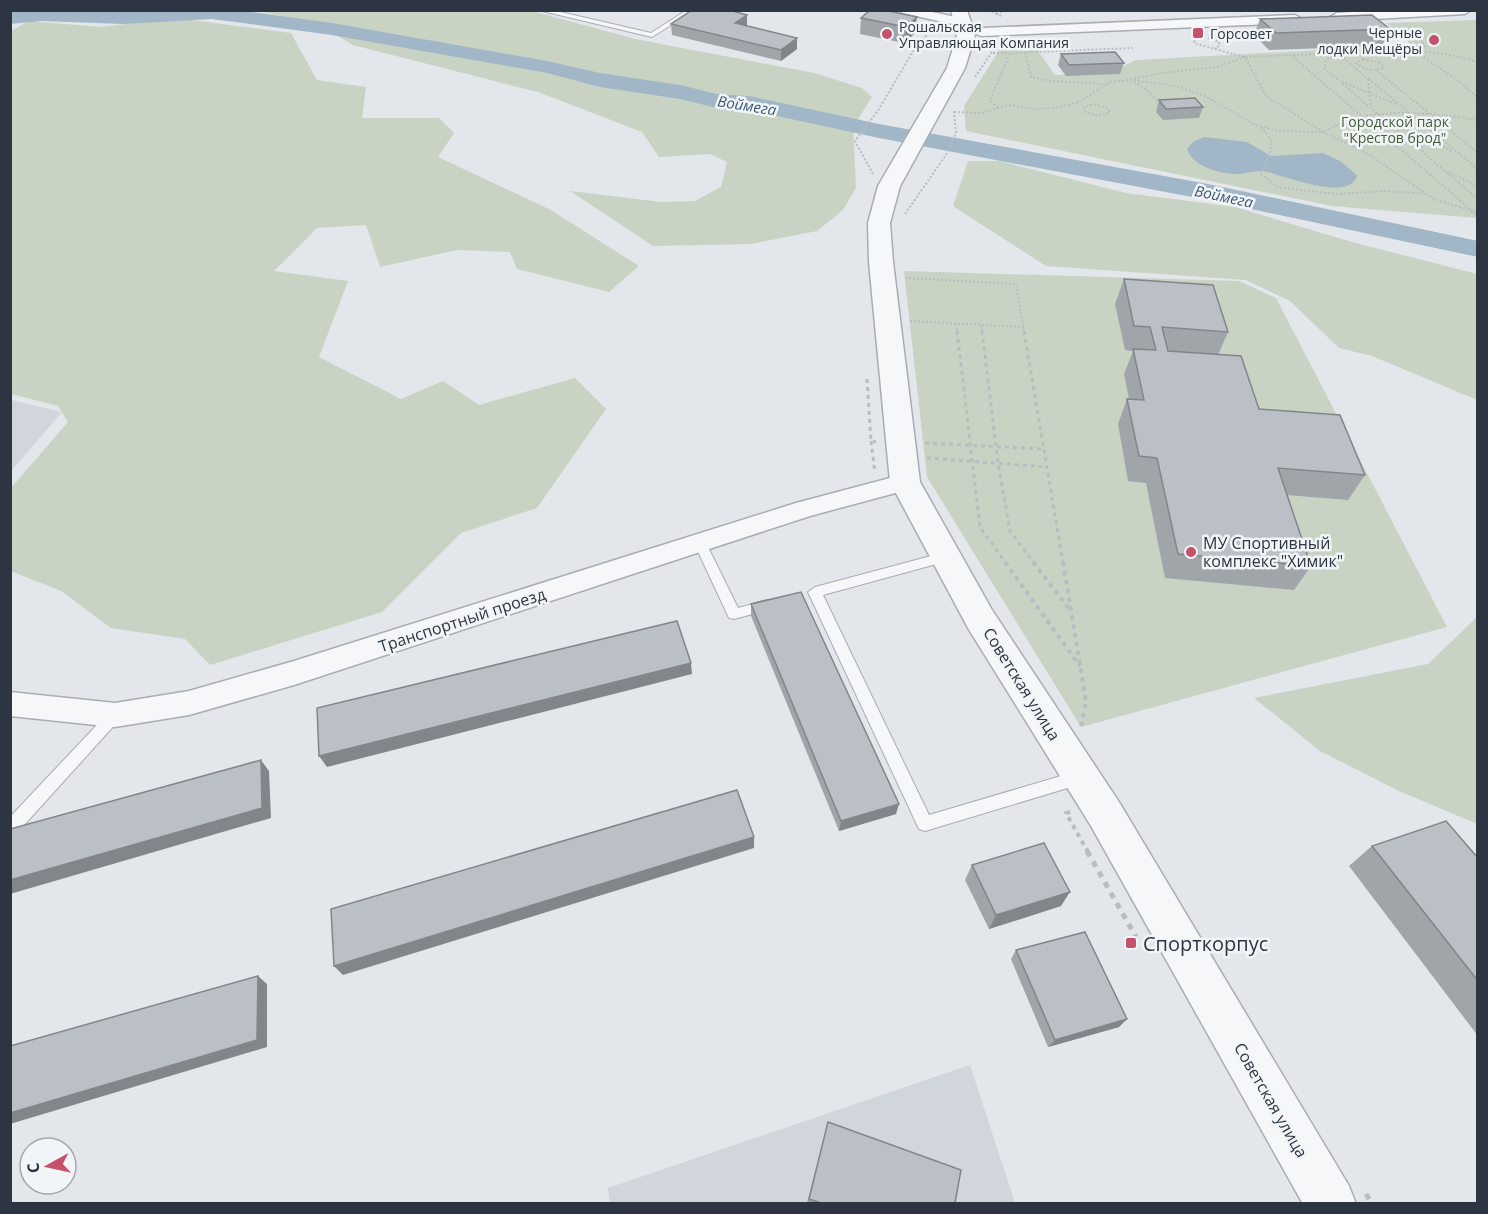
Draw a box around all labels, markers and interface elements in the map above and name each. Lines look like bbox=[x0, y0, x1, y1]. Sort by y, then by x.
place label: Рошальская Управляющая Компания bbox=[899, 17, 1069, 52]
place label: Черные лодки Мещёры bbox=[1318, 23, 1422, 58]
place label: Горсовет bbox=[1210, 24, 1272, 43]
marker: Горсовет bbox=[1191, 26, 1205, 40]
marker: Рошальская Управляющая Компания bbox=[880, 27, 894, 41]
marker: Черные лодки Мещёры bbox=[1427, 33, 1441, 47]
water label: Воймега bbox=[716, 90, 778, 120]
park label: Городской парк "Крестов брод" bbox=[1341, 112, 1450, 147]
water label: Воймега bbox=[1193, 180, 1256, 212]
place label: МУ Спортивный комплекс "Химик" bbox=[1203, 532, 1343, 572]
marker: МУ Спортивный комплекс "Химик" bbox=[1184, 545, 1198, 559]
street label: Транспортный проезд bbox=[376, 583, 548, 657]
street label: Советская улица bbox=[978, 623, 1066, 745]
place label: Спорткорпус bbox=[1143, 930, 1268, 957]
marker: Спорткорпус bbox=[1124, 936, 1138, 950]
street label: Советская улица bbox=[1229, 1038, 1313, 1162]
north arrow bbox=[18, 1136, 78, 1196]
text: С bbox=[22, 1162, 45, 1175]

